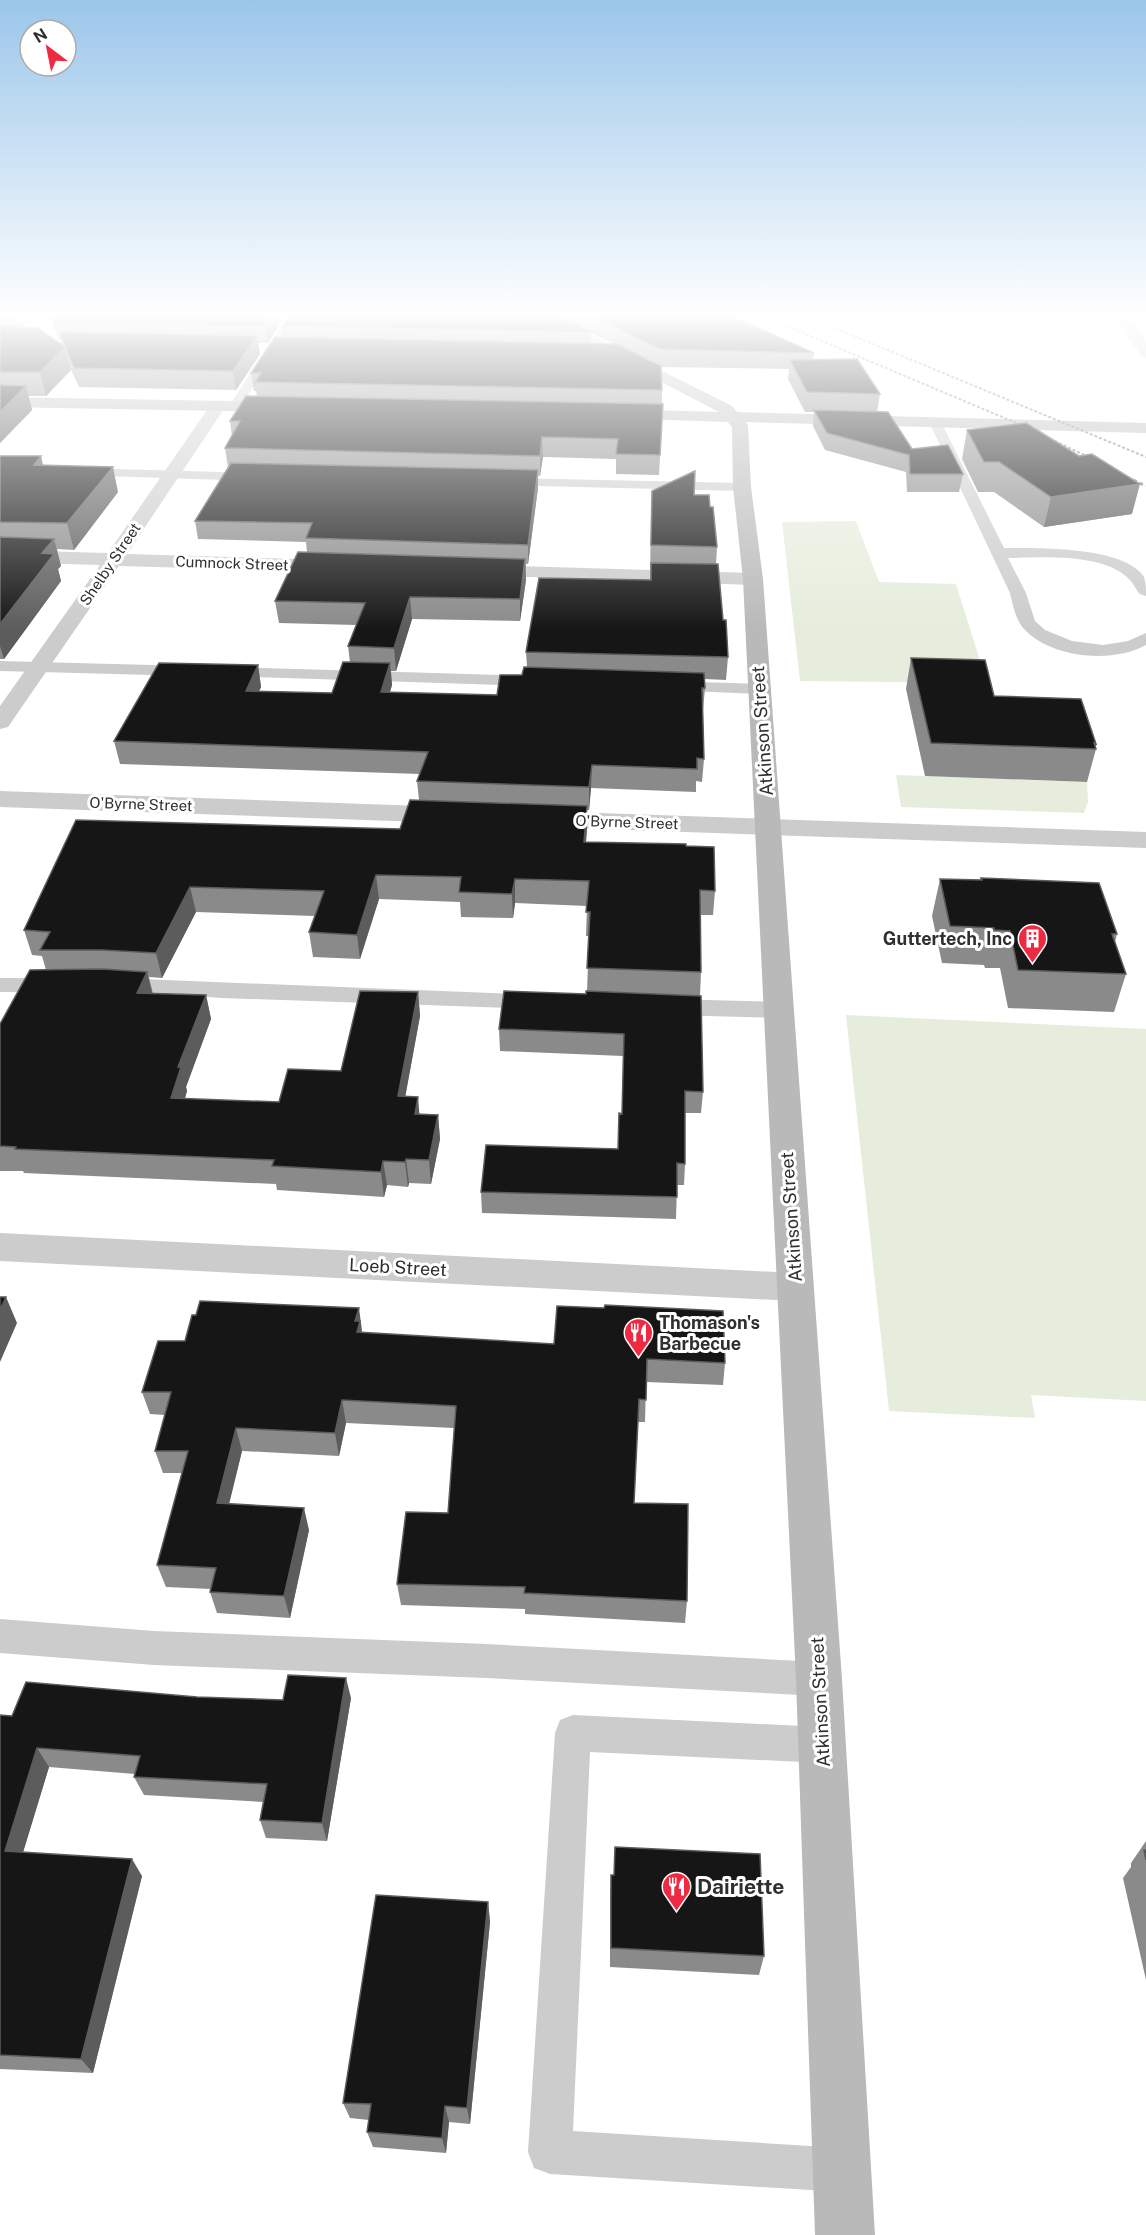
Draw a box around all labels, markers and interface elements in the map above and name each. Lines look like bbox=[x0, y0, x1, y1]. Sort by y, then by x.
north arrow bbox=[18, 18, 78, 78]
text: N bbox=[30, 24, 51, 47]
street label: Shelby Street bbox=[76, 519, 144, 609]
street label: Cumnock Street bbox=[175, 553, 289, 573]
street label: Atkinson Street bbox=[747, 665, 777, 797]
street label: O'Byrne Street bbox=[89, 794, 193, 814]
street label: O'Byrne Street bbox=[575, 812, 679, 832]
building icon: Guttertech, Inc bbox=[1017, 922, 1049, 964]
place label: Guttertech, Inc bbox=[883, 928, 1012, 949]
street label: Atkinson Street bbox=[776, 1151, 806, 1283]
street label: Loeb Street bbox=[349, 1254, 447, 1280]
place label: Thomason's Barbecue bbox=[659, 1312, 760, 1354]
restaurant icon: Thomason's Barbecue bbox=[622, 1316, 654, 1358]
street label: Atkinson Street bbox=[806, 1636, 834, 1768]
restaurant icon: Dairiette bbox=[660, 1870, 692, 1912]
place label: Dairiette bbox=[697, 1874, 784, 1899]

